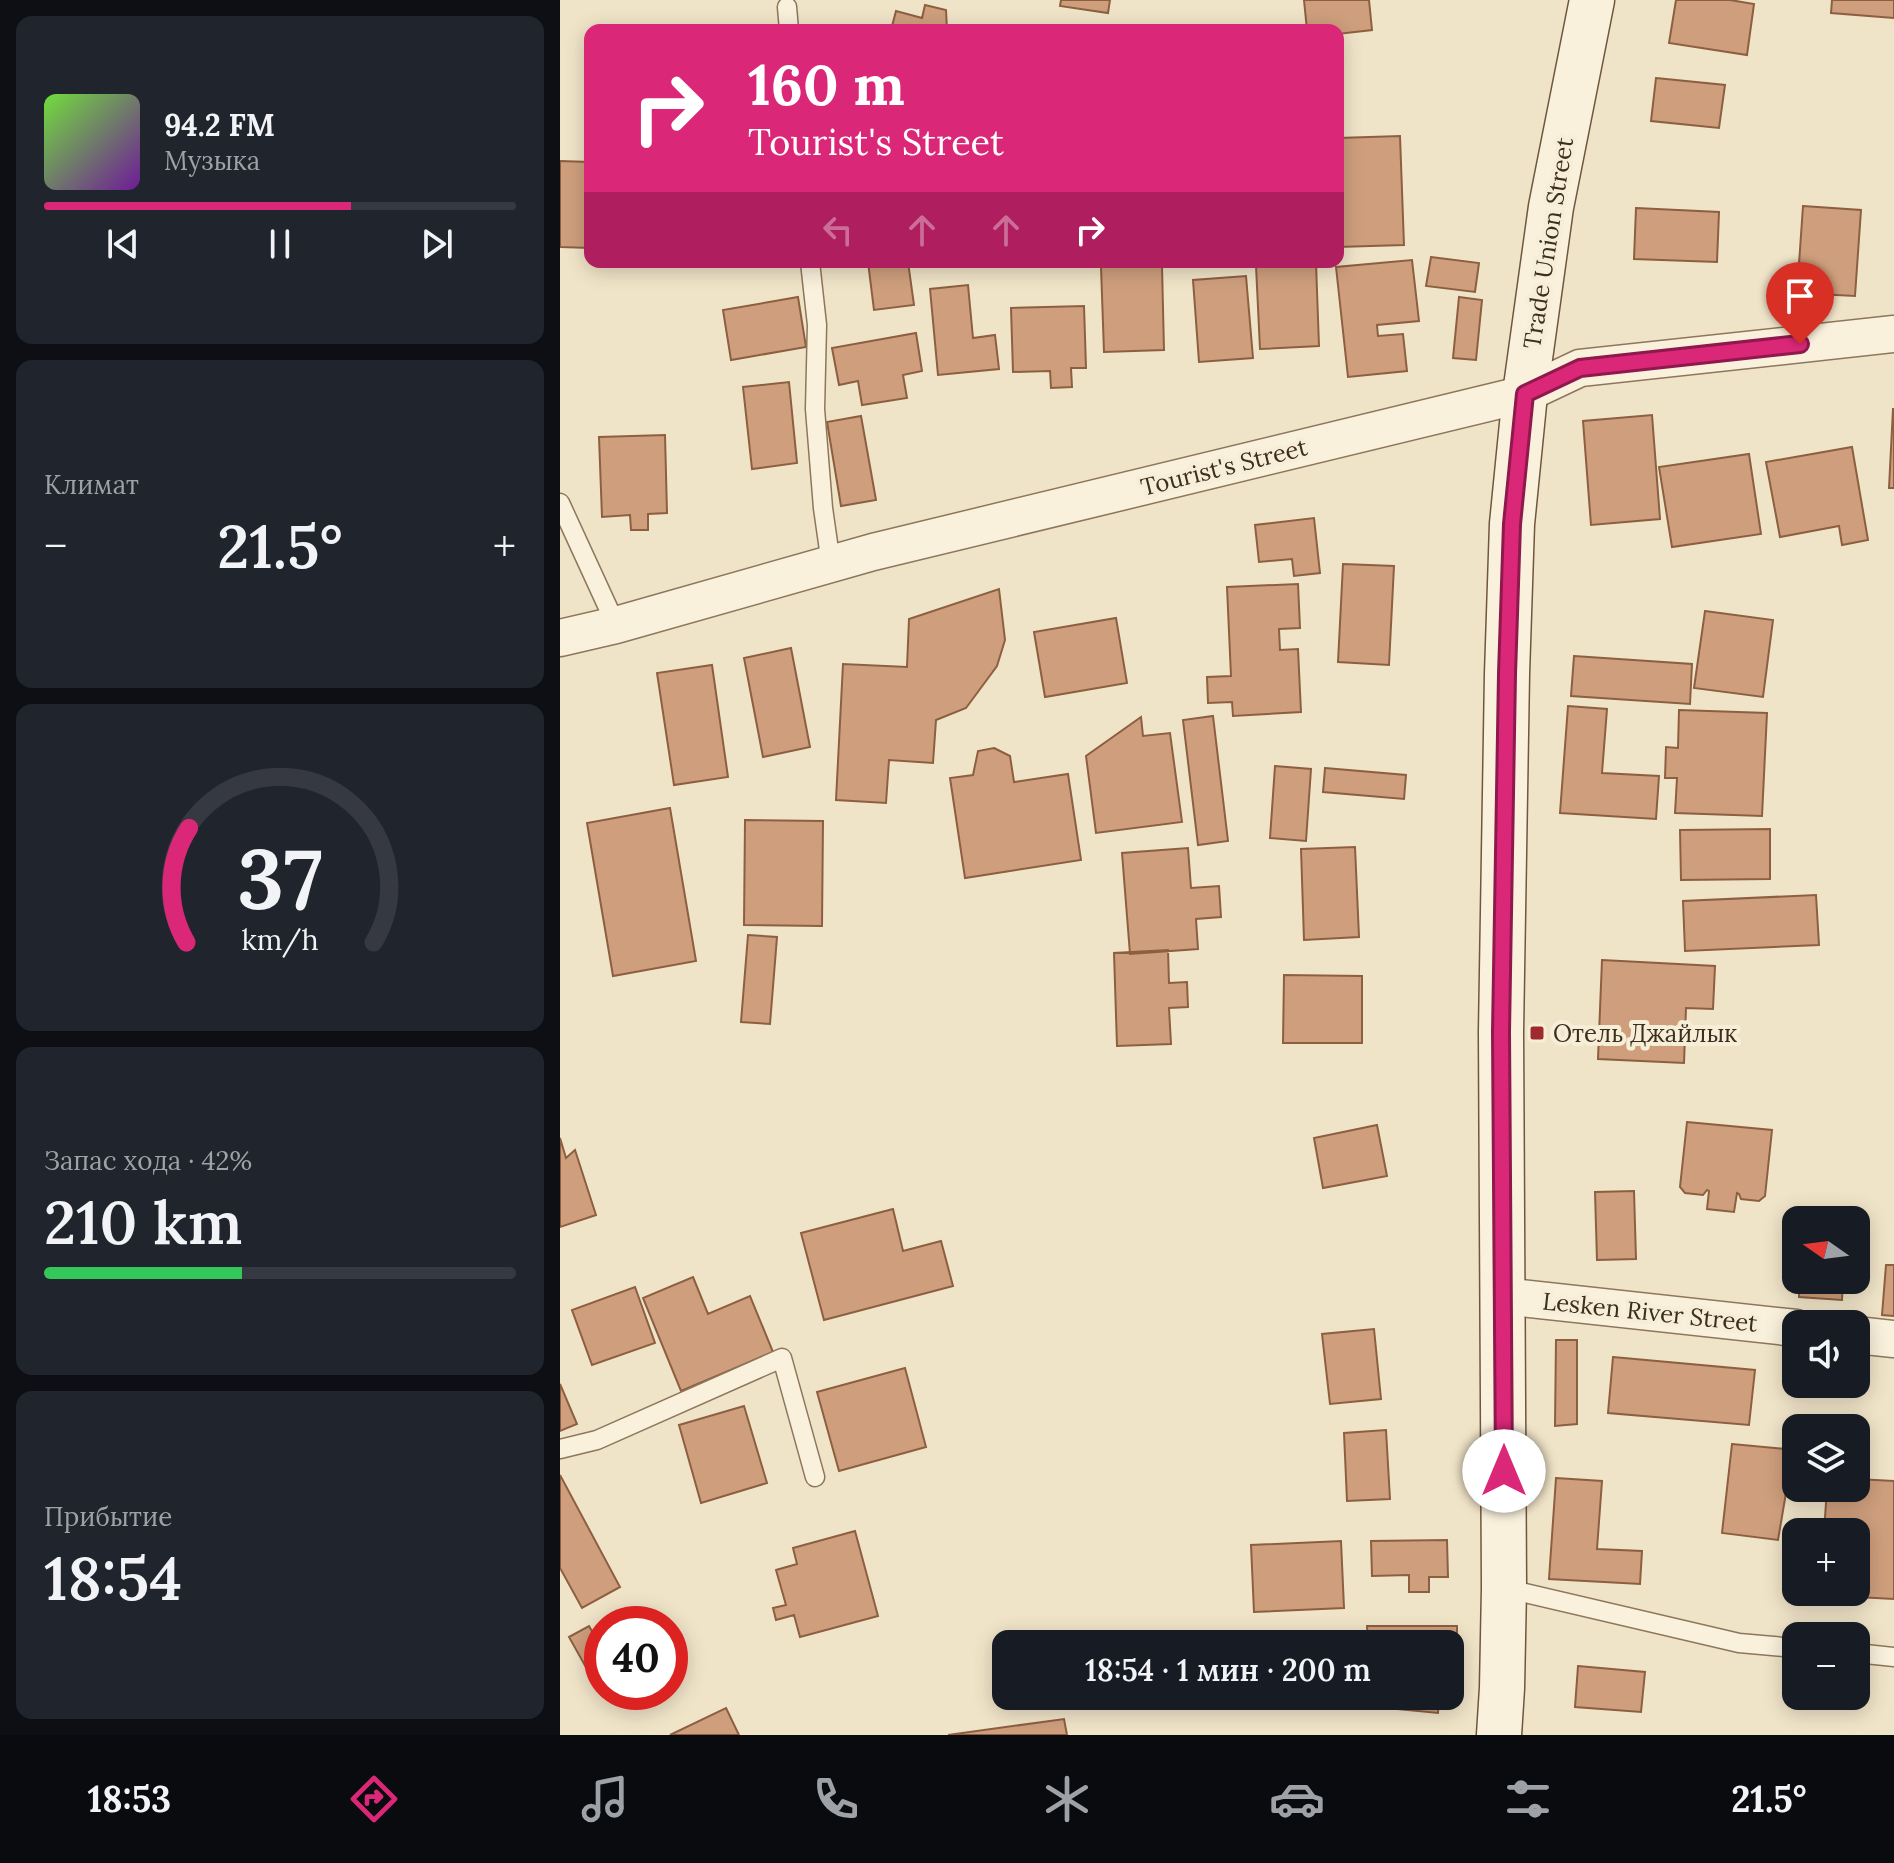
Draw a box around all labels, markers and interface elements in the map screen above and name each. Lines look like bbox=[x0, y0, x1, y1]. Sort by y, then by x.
text: 160 m bbox=[748, 49, 905, 120]
icon: right bbox=[616, 56, 720, 160]
text: 94.2 FM bbox=[164, 106, 275, 144]
text: Tourist's Street bbox=[748, 119, 1004, 165]
street label: Trade Union Street bbox=[1516, 134, 1580, 351]
text: Музыка bbox=[164, 144, 260, 177]
icon: left bbox=[816, 208, 860, 252]
icon: ahead bbox=[900, 208, 944, 252]
icon: ahead bbox=[984, 208, 1028, 252]
icon: right bbox=[1068, 208, 1112, 252]
icon: previous bbox=[101, 222, 145, 266]
icon: pause bbox=[258, 222, 302, 266]
icon: next bbox=[415, 222, 459, 266]
pin bbox=[1766, 262, 1834, 344]
icon: arrive bbox=[1778, 274, 1822, 318]
street label: Tourist's Street bbox=[1138, 431, 1311, 503]
text: Климат bbox=[44, 468, 139, 501]
text: 21.5° bbox=[217, 508, 343, 584]
text: − bbox=[44, 518, 67, 574]
text: + bbox=[493, 518, 516, 574]
text: 37 bbox=[237, 825, 323, 932]
text: km/h bbox=[241, 922, 319, 959]
place label: Отель Джайлык bbox=[1553, 1018, 1737, 1049]
marker: Отель Джайлык bbox=[1528, 1024, 1546, 1042]
text: Запас хода · 42% bbox=[44, 1144, 252, 1177]
text: 210 km bbox=[44, 1184, 242, 1260]
north arrow bbox=[1782, 1206, 1870, 1294]
map controls bbox=[1782, 1206, 1870, 1710]
street label: Lesken River Street bbox=[1541, 1285, 1760, 1339]
button: sound bbox=[1782, 1310, 1870, 1398]
button: layers bbox=[1782, 1414, 1870, 1502]
position arrow bbox=[1462, 1429, 1546, 1513]
text: Прибытие bbox=[44, 1500, 172, 1533]
button: + bbox=[1782, 1518, 1870, 1606]
text: 18:54 bbox=[44, 1540, 182, 1616]
speed limit sign: 40 bbox=[584, 1606, 688, 1710]
button: − bbox=[1782, 1622, 1870, 1710]
text: 18:54 · 1 мин · 200 m bbox=[1085, 1651, 1371, 1689]
icon: directions bbox=[346, 1771, 402, 1827]
icon: music bbox=[577, 1771, 633, 1827]
icon: phone bbox=[808, 1771, 864, 1827]
icon: climate bbox=[1039, 1771, 1095, 1827]
icon: car bbox=[1269, 1771, 1325, 1827]
icon: filters bbox=[1500, 1771, 1556, 1827]
text: 18:53 bbox=[87, 1776, 171, 1822]
text: 21.5° bbox=[1731, 1776, 1807, 1822]

